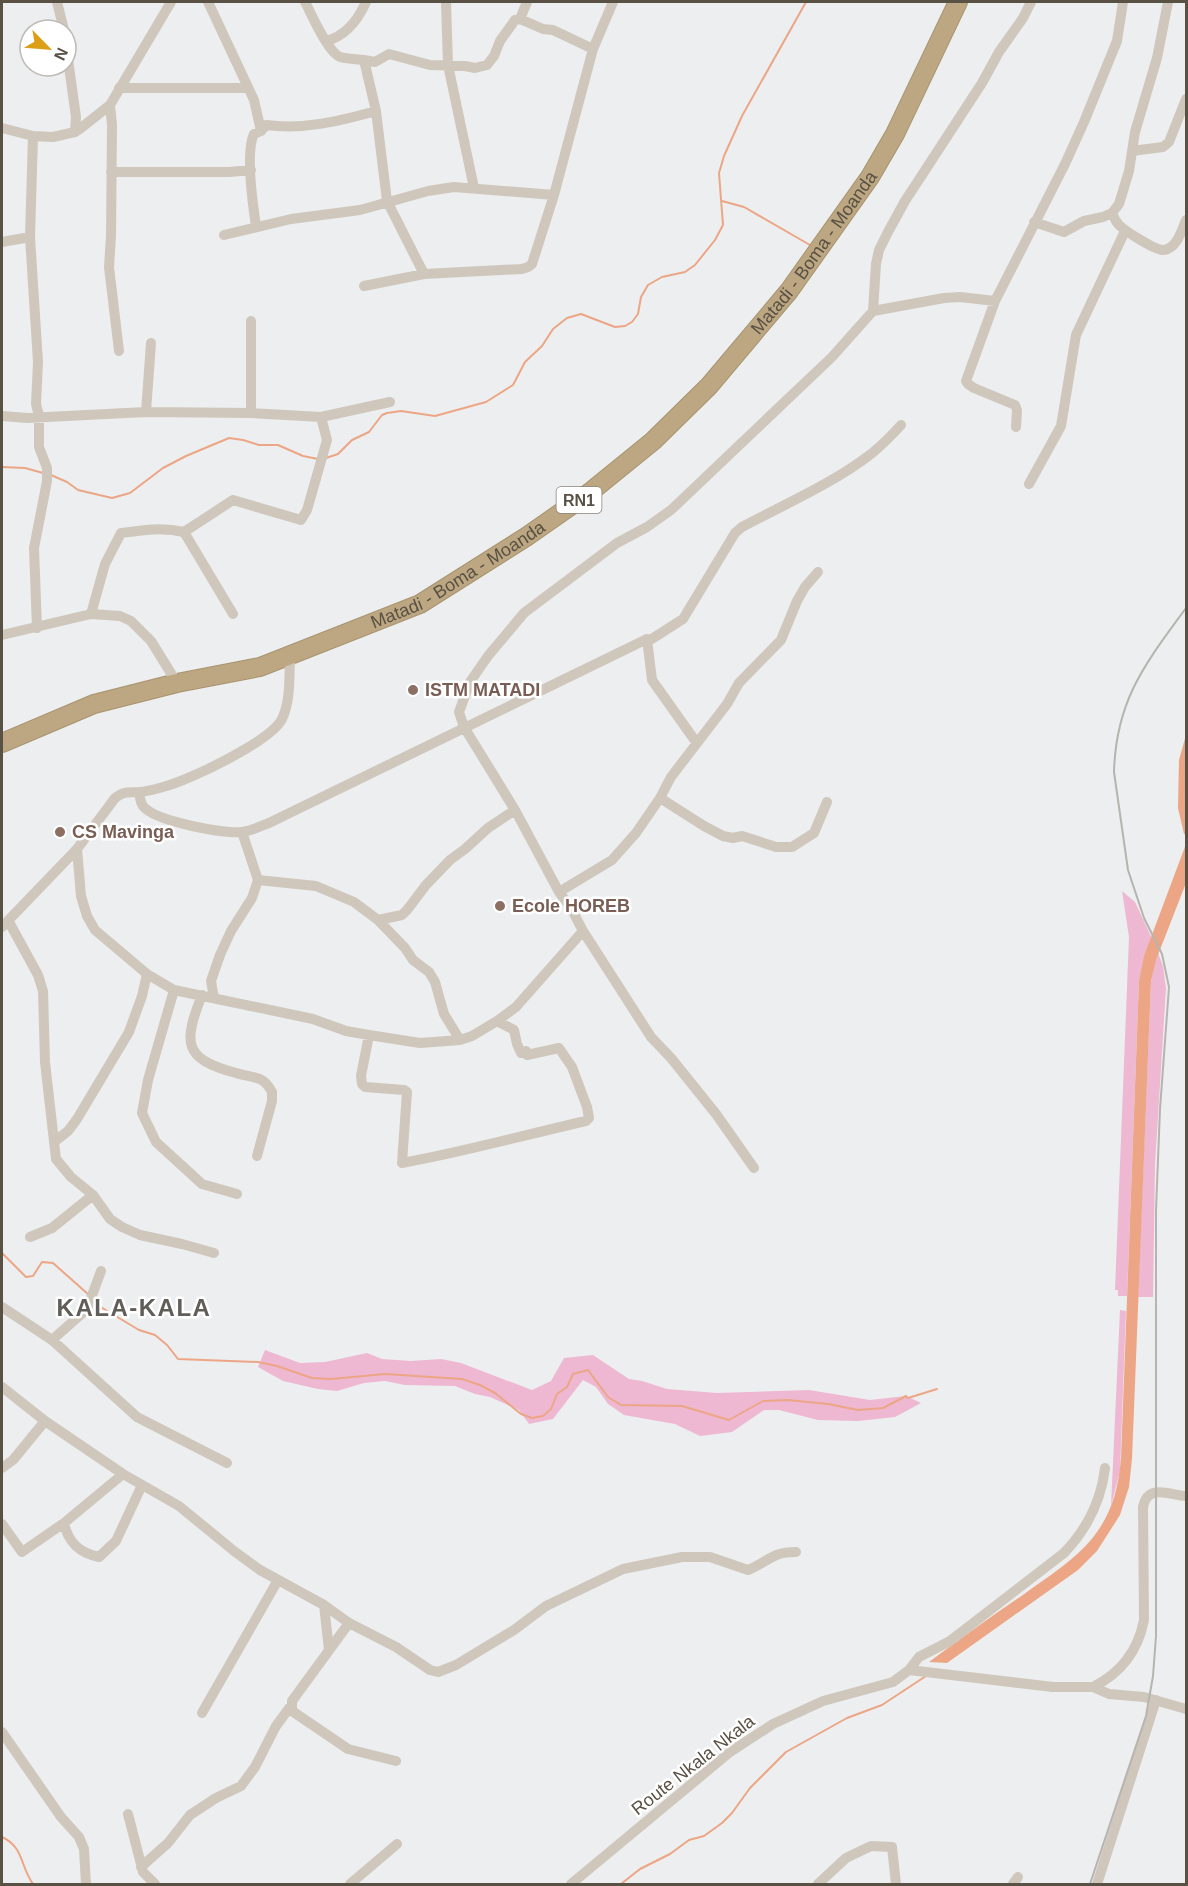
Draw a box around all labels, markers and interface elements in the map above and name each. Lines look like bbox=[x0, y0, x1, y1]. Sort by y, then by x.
north arrow bbox=[18, 18, 78, 78]
text: N bbox=[51, 45, 71, 63]
street label: Matadi - Boma - Moanda bbox=[747, 166, 882, 338]
road number: RN1 bbox=[556, 487, 602, 513]
street label: Matadi - Boma - Moanda bbox=[368, 516, 550, 632]
place label: ISTM MATADI bbox=[425, 680, 540, 700]
marker: ISTM MATADI bbox=[406, 683, 420, 697]
place label: CS Mavinga bbox=[72, 822, 175, 842]
marker: CS Mavinga bbox=[53, 825, 67, 839]
place label: Ecole HOREB bbox=[512, 896, 630, 916]
marker: Ecole HOREB bbox=[493, 899, 507, 913]
district label: KALA-KALA bbox=[57, 1294, 211, 1321]
street label: Route Nkala Nkala bbox=[628, 1710, 759, 1819]

